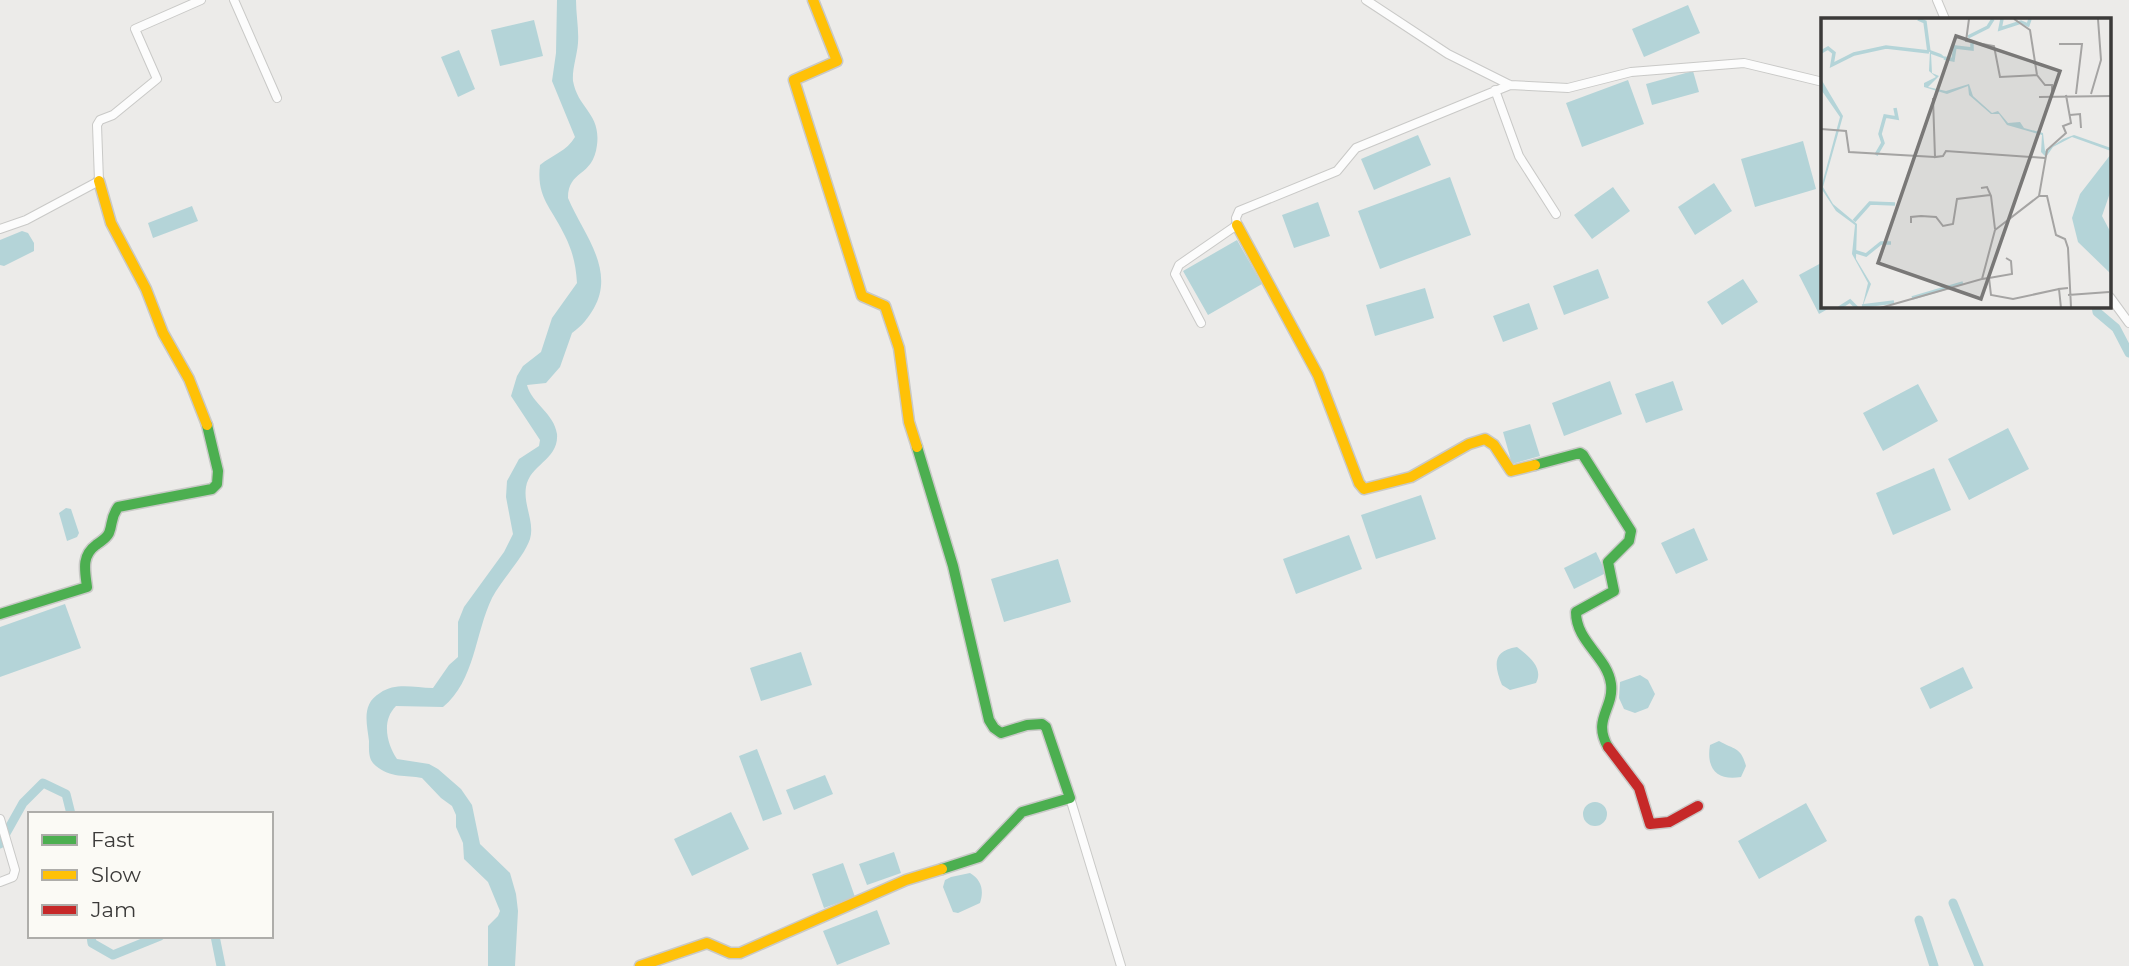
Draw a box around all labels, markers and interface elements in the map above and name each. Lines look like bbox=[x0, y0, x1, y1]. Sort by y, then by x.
inset map bbox=[1821, 18, 2112, 308]
legend bbox=[28, 812, 273, 938]
text: Fast bbox=[91, 827, 135, 852]
text: Slow bbox=[91, 862, 141, 887]
text: Jam bbox=[90, 897, 136, 922]

